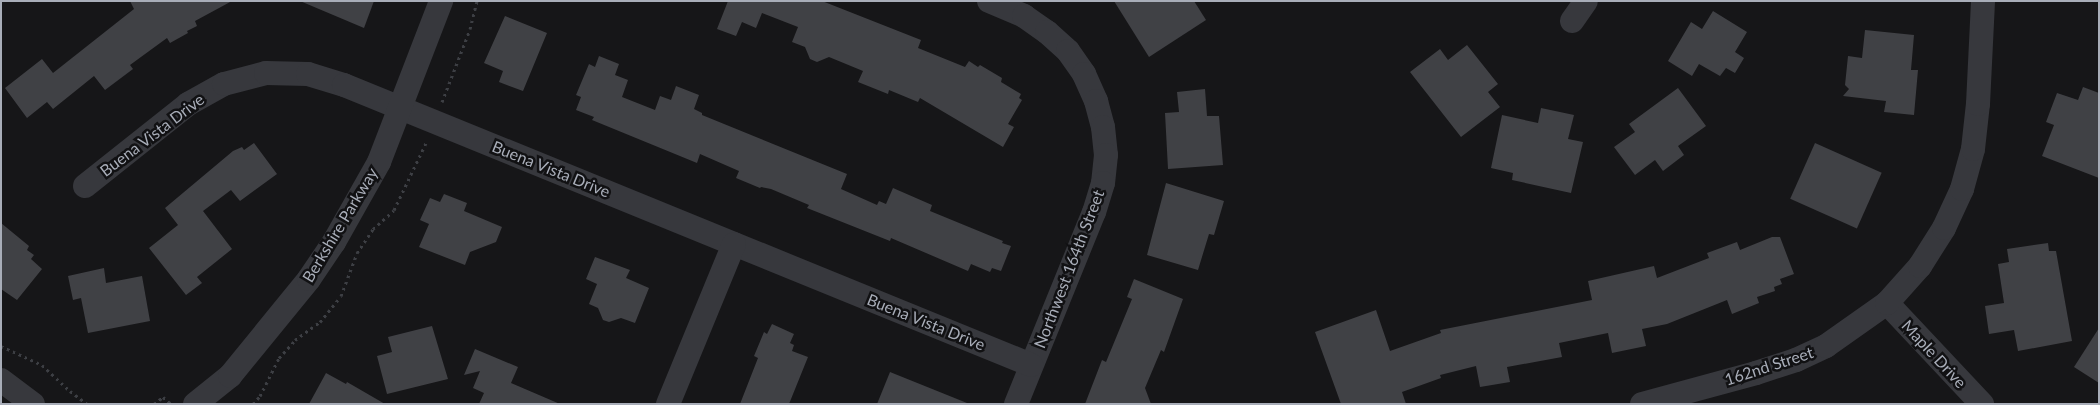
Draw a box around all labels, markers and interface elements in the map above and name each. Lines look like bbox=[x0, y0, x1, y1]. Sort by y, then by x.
street label: Buena Vista Drive bbox=[96, 89, 208, 181]
street label: Buena Vista Drive bbox=[489, 136, 613, 202]
street label: Berkshire Parkway bbox=[298, 164, 382, 286]
street label: Northwest 164th Street bbox=[1030, 187, 1108, 351]
street label: Buena Vista Drive bbox=[864, 289, 988, 355]
street label: Maple Drive bbox=[1898, 316, 1970, 392]
street label: 162nd Street bbox=[1722, 343, 1816, 389]

